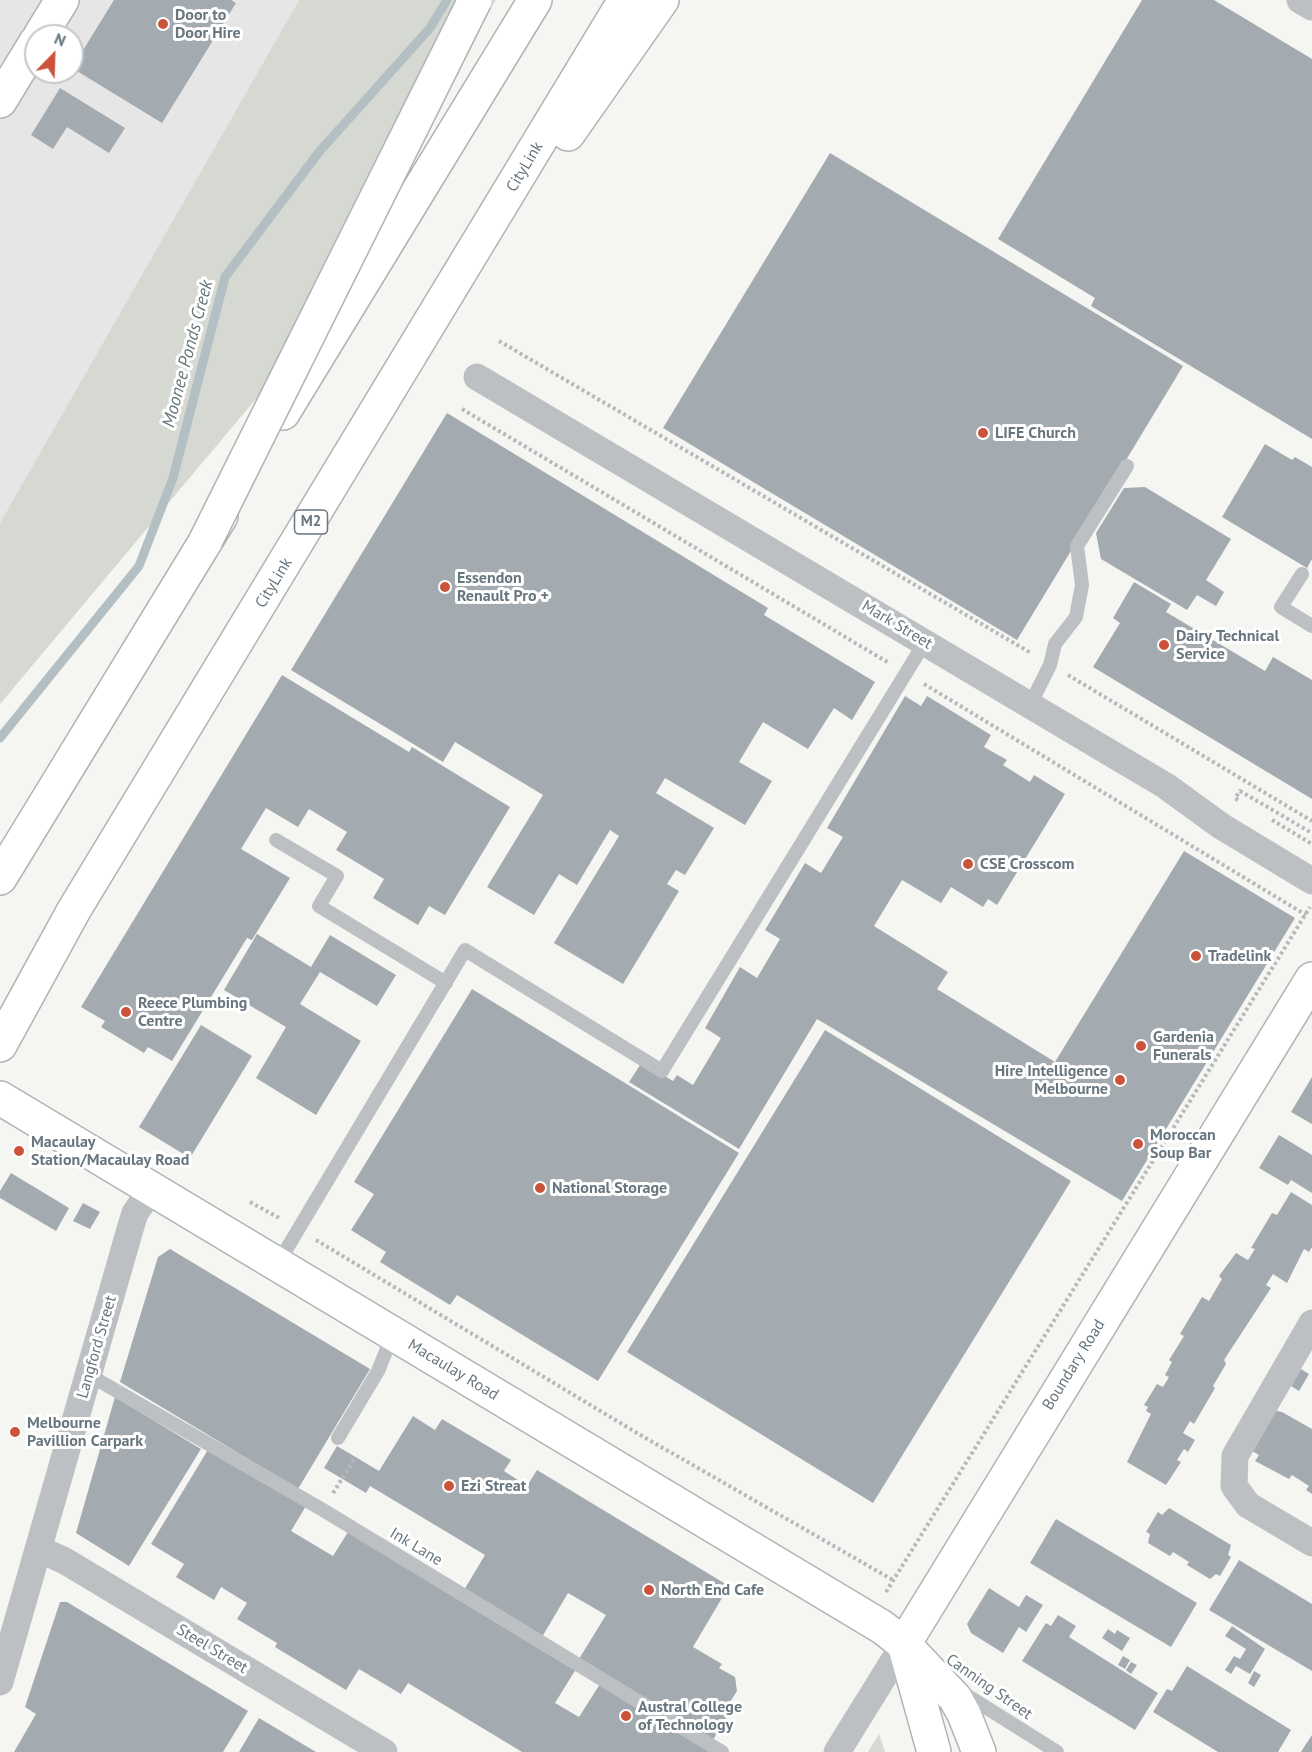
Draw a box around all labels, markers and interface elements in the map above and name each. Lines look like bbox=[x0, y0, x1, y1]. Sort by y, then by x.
place label: Door to Door Hire bbox=[175, 5, 241, 43]
marker: Door to Door Hire bbox=[156, 17, 170, 31]
north arrow bbox=[24, 24, 84, 84]
text: N bbox=[51, 28, 69, 51]
street label: CityLink bbox=[503, 138, 547, 196]
water label: Moonee Ponds Creek bbox=[158, 278, 218, 430]
place label: LIFE Church bbox=[995, 423, 1076, 443]
marker: LIFE Church bbox=[976, 426, 990, 440]
road number: M2 bbox=[294, 510, 328, 534]
street label: CityLink bbox=[252, 554, 296, 612]
place label: Essendon Renault Pro + bbox=[457, 568, 549, 606]
marker: Essendon Renault Pro + bbox=[438, 580, 452, 594]
street label: Mark Street bbox=[858, 596, 936, 654]
place label: Dairy Technical Service bbox=[1176, 626, 1279, 664]
marker: Dairy Technical Service bbox=[1157, 638, 1171, 652]
place label: CSE Crosscom bbox=[980, 854, 1074, 874]
marker: CSE Crosscom bbox=[961, 857, 975, 871]
place label: Tradelink bbox=[1208, 946, 1271, 966]
marker: Tradelink bbox=[1189, 949, 1203, 963]
place label: Reece Plumbing Centre bbox=[138, 993, 247, 1031]
marker: Reece Plumbing Centre bbox=[119, 1005, 133, 1019]
place label: Gardenia Funerals bbox=[1153, 1027, 1214, 1065]
marker: Gardenia Funerals bbox=[1134, 1039, 1148, 1053]
place label: Hire Intelligence Melbourne bbox=[995, 1061, 1108, 1099]
marker: Hire Intelligence Melbourne bbox=[1113, 1073, 1127, 1087]
place label: Moroccan Soup Bar bbox=[1150, 1125, 1216, 1163]
place label: Macaulay Station/Macaulay Road bbox=[31, 1132, 189, 1170]
marker: Moroccan Soup Bar bbox=[1131, 1137, 1145, 1151]
marker: Macaulay Station/Macaulay Road bbox=[12, 1144, 26, 1158]
place label: National Storage bbox=[552, 1178, 667, 1198]
marker: National Storage bbox=[533, 1181, 547, 1195]
street label: Langford Street bbox=[73, 1293, 121, 1401]
street label: Boundary Road bbox=[1039, 1316, 1109, 1414]
street label: Macaulay Road bbox=[404, 1335, 502, 1405]
place label: Melbourne Pavillion Carpark bbox=[27, 1413, 143, 1451]
marker: Melbourne Pavillion Carpark bbox=[8, 1425, 22, 1439]
place label: Ezi Streat bbox=[461, 1476, 526, 1496]
marker: Ezi Streat bbox=[442, 1479, 456, 1493]
street label: Ink Lane bbox=[386, 1524, 446, 1570]
place label: North End Cafe bbox=[661, 1580, 764, 1600]
marker: North End Cafe bbox=[642, 1583, 656, 1597]
street label: Steel Street bbox=[173, 1620, 251, 1678]
street label: Canning Street bbox=[942, 1650, 1036, 1724]
place label: Austral College of Technology bbox=[638, 1697, 742, 1735]
marker: Austral College of Technology bbox=[619, 1709, 633, 1723]

